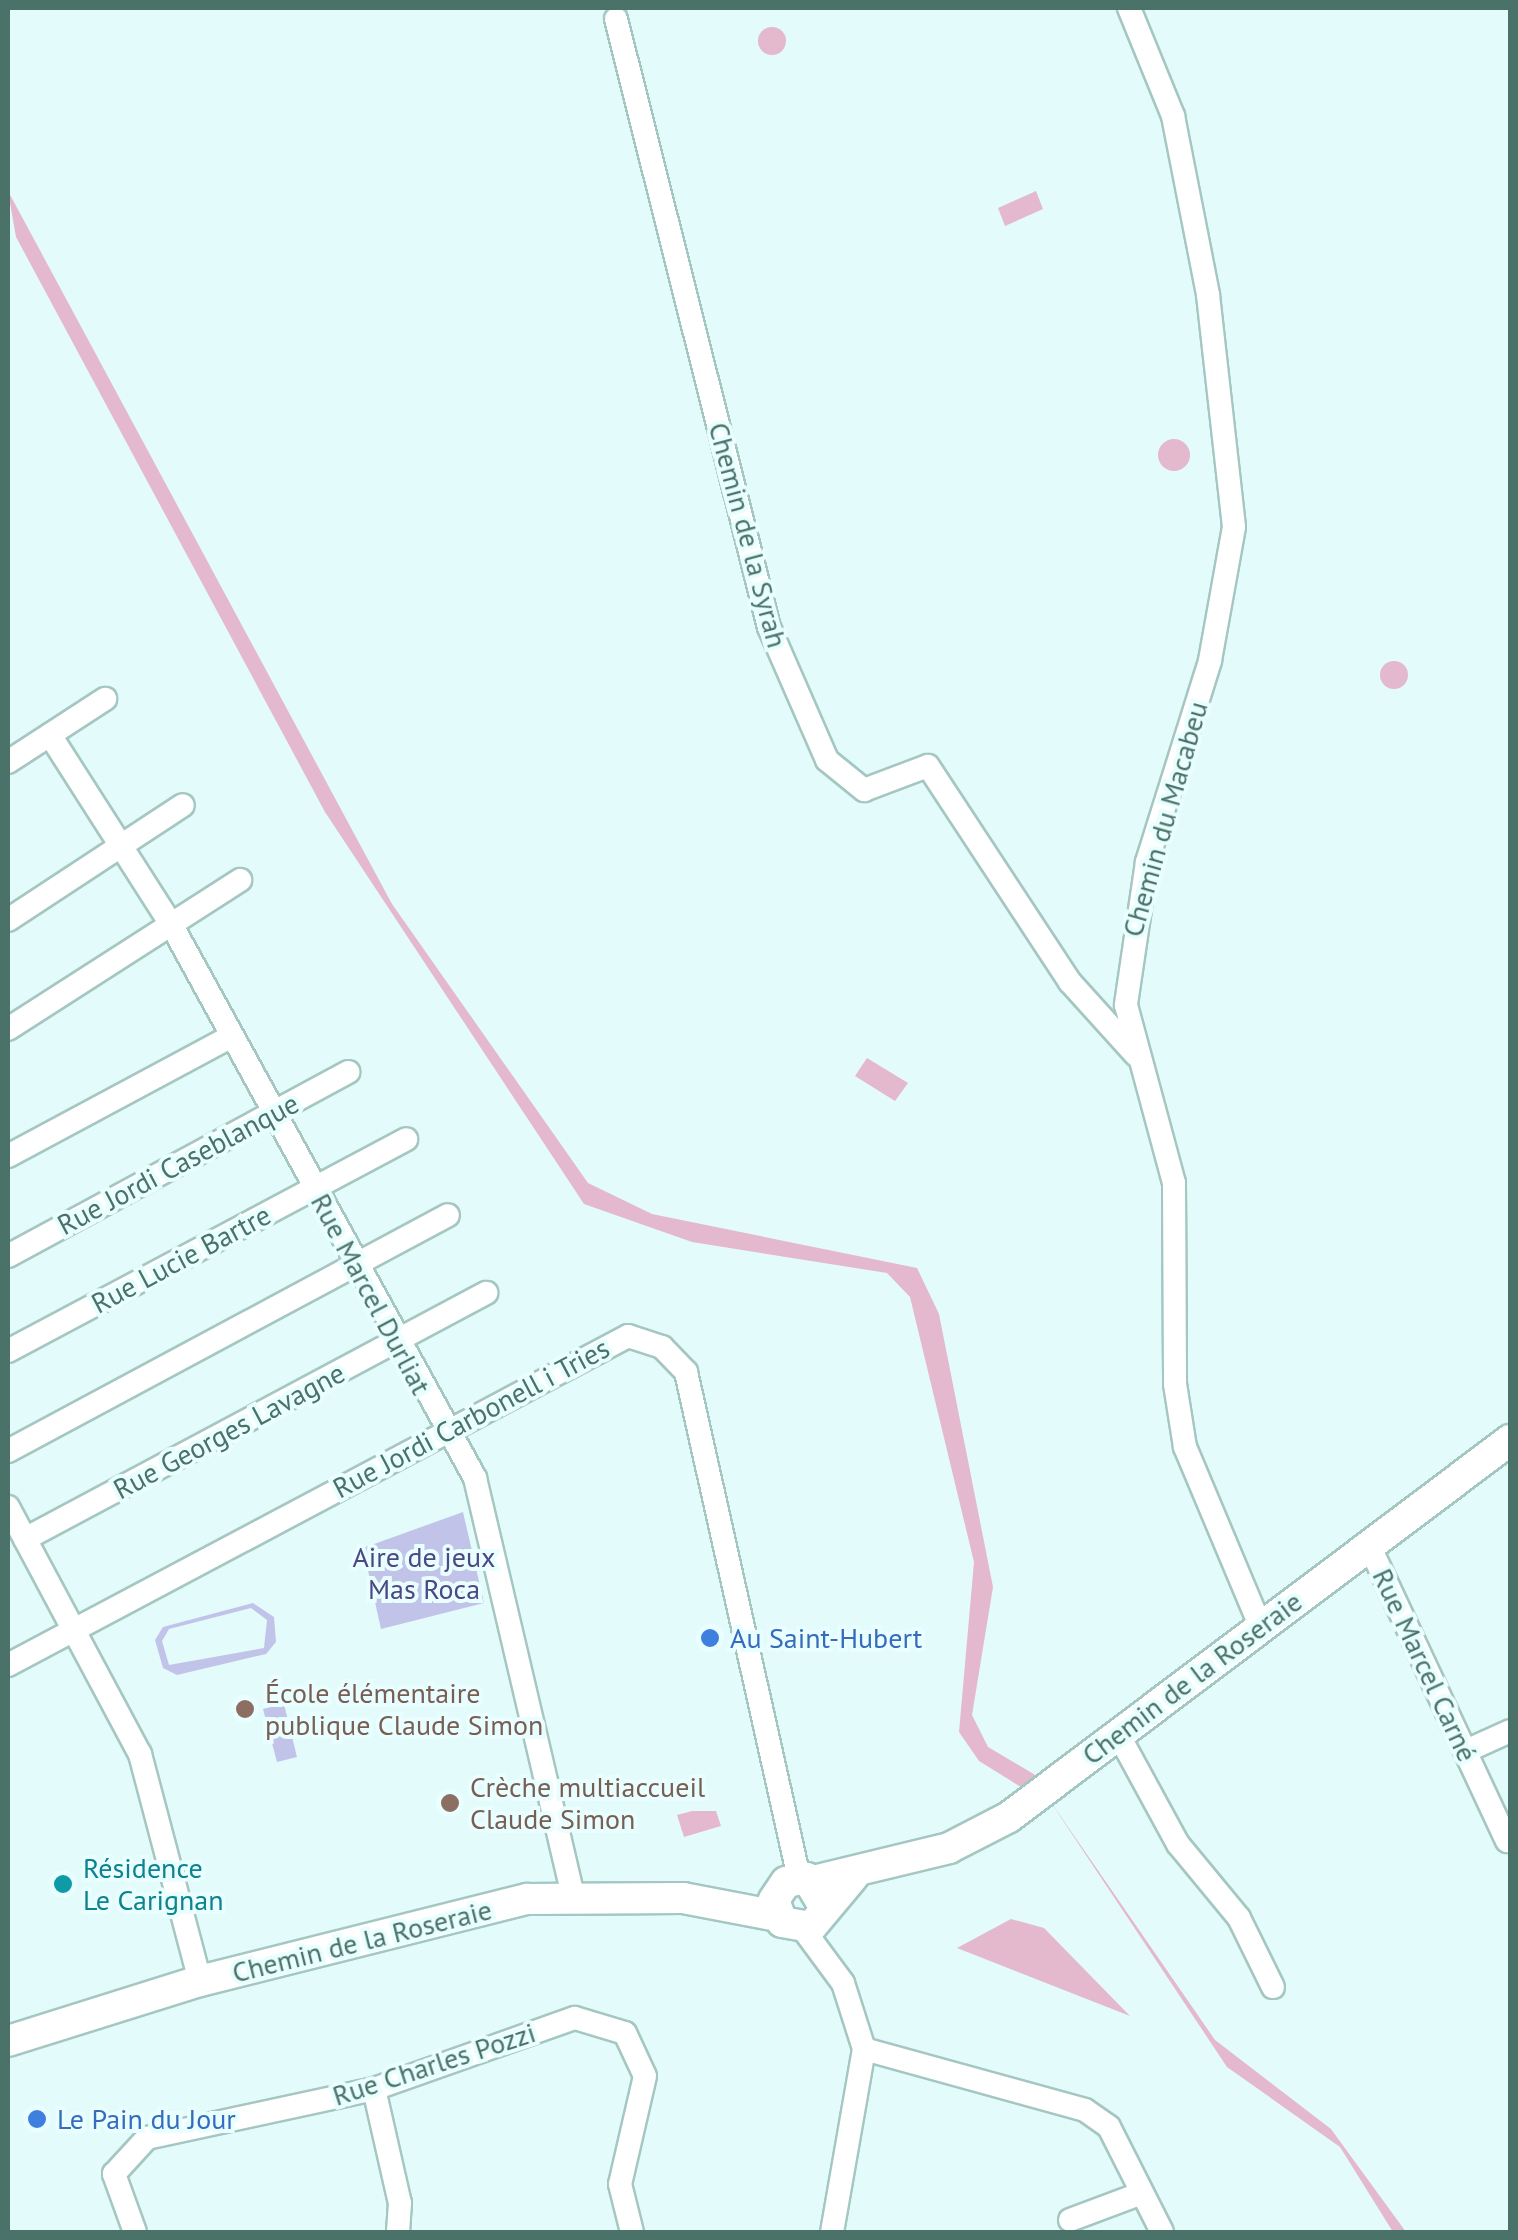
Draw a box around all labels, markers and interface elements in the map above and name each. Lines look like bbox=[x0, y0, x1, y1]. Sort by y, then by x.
street label: Chemin de la Syrah bbox=[702, 419, 794, 651]
street label: Chemin du Macabeu bbox=[1115, 697, 1215, 941]
street label: Rue Jordi Caseblanque bbox=[52, 1086, 304, 1242]
street label: Rue Marcel Durliat bbox=[304, 1188, 438, 1400]
street label: Rue Lucie Bartre bbox=[86, 1198, 276, 1320]
street label: Rue Jordi Carbonell i Tries bbox=[327, 1331, 615, 1505]
street label: Rue Georges Lavagne bbox=[108, 1356, 350, 1506]
park label: Aire de jeux Mas Roca bbox=[352, 1540, 496, 1606]
street label: Rue Marcel Carné bbox=[1366, 1563, 1484, 1767]
street label: Chemin de la Roseraie bbox=[1076, 1584, 1308, 1772]
place label: Au Saint-Hubert bbox=[730, 1621, 922, 1655]
marker: Au Saint-Hubert bbox=[699, 1627, 721, 1649]
place label: École élémentaire publique Claude Simon bbox=[265, 1676, 543, 1742]
marker: École élémentaire publique Claude Simon bbox=[234, 1698, 256, 1720]
place label: Crèche multiaccueil Claude Simon bbox=[470, 1770, 705, 1836]
marker: Crèche multiaccueil Claude Simon bbox=[439, 1792, 461, 1814]
place label: Résidence Le Carignan bbox=[83, 1851, 224, 1917]
marker: Résidence Le Carignan bbox=[52, 1873, 74, 1895]
street label: Chemin de la Roseraie bbox=[229, 1892, 495, 1990]
street label: Rue Charles Pozzi bbox=[328, 2015, 540, 2113]
place label: Le Pain du Jour bbox=[57, 2102, 236, 2136]
marker: Le Pain du Jour bbox=[26, 2108, 48, 2130]

